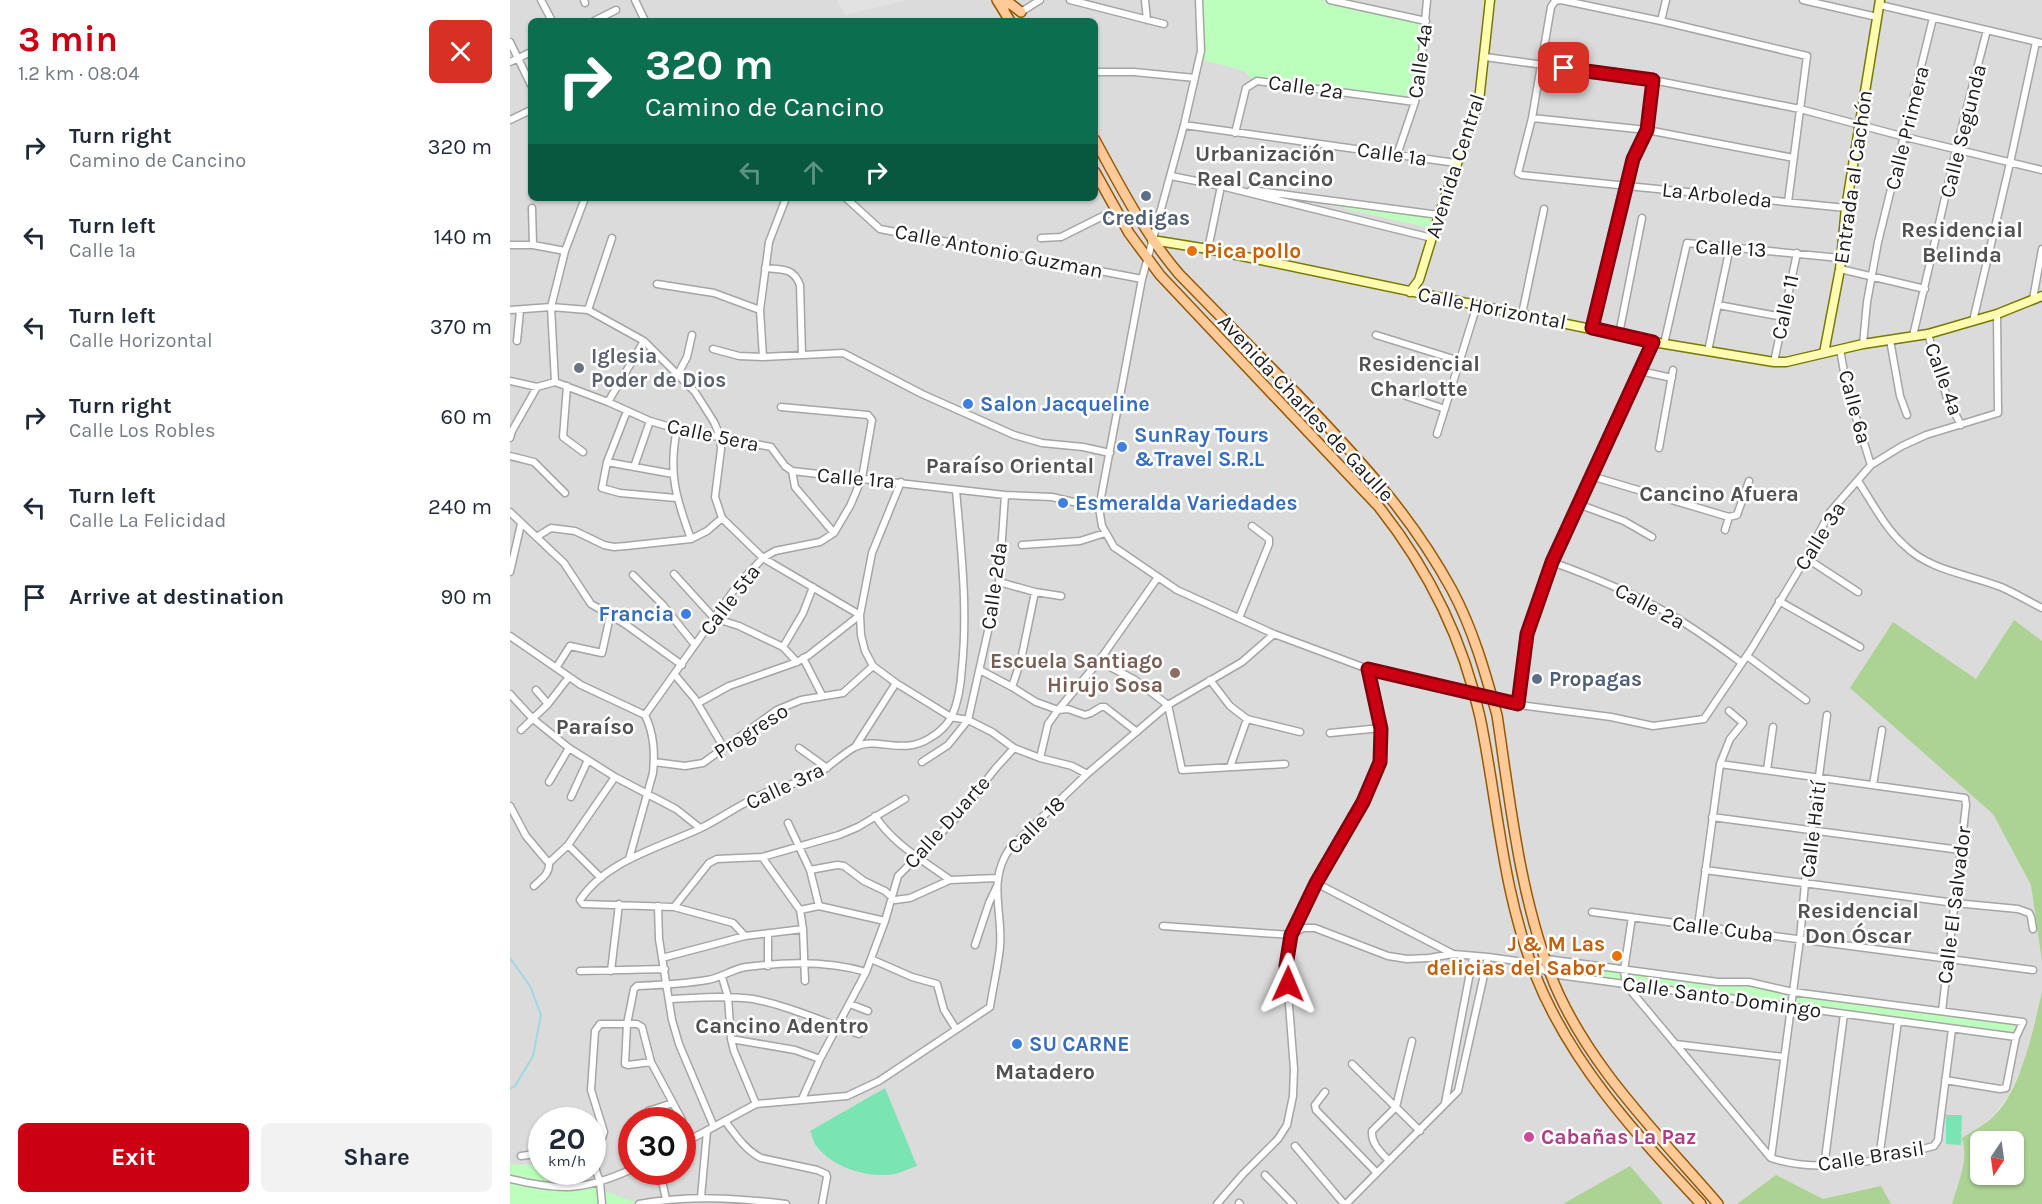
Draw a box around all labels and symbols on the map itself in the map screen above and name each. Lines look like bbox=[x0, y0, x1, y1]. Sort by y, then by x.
street label: Calle 4a bbox=[1403, 22, 1437, 100]
pin bbox=[1538, 42, 1589, 93]
street label: Calle Segunda bbox=[1935, 62, 1991, 200]
street label: Calle Primera bbox=[1880, 63, 1934, 193]
street label: Calle 2a bbox=[1267, 70, 1345, 104]
street label: Entrada al Cachón bbox=[1829, 89, 1877, 265]
street label: Avenida Central bbox=[1420, 91, 1490, 241]
street label: Calle 1a bbox=[1355, 137, 1429, 171]
district label: Urbanización Real Cancino bbox=[1195, 141, 1335, 192]
street label: La Arboleda bbox=[1661, 177, 1773, 213]
marker: Credigas bbox=[1139, 189, 1153, 203]
place label: Credigas bbox=[1102, 206, 1190, 230]
district label: Residencial Belinda bbox=[1901, 217, 2023, 268]
street label: Calle Antonio Guzman bbox=[893, 219, 1105, 283]
street label: Calle 13 bbox=[1695, 234, 1767, 262]
place label: Pica pollo bbox=[1204, 239, 1301, 263]
marker: Pica pollo bbox=[1185, 244, 1199, 258]
street label: Calle 11 bbox=[1766, 272, 1804, 342]
street label: Calle Horizontal bbox=[1416, 282, 1568, 334]
street label: Avenida Charles de Gaulle bbox=[1213, 310, 1399, 506]
street label: Calle 4a bbox=[1920, 340, 1968, 418]
place label: Iglesia Poder de Dios bbox=[591, 344, 726, 392]
district label: Residencial Charlotte bbox=[1358, 351, 1480, 402]
marker: Iglesia Poder de Dios bbox=[572, 361, 586, 375]
street label: Calle 6a bbox=[1834, 367, 1876, 447]
place label: Salon Jacqueline bbox=[980, 392, 1150, 417]
marker: Salon Jacqueline bbox=[961, 397, 975, 411]
street label: Calle 5era bbox=[665, 414, 761, 456]
place label: SunRay Tours &Travel S.R.L bbox=[1134, 423, 1269, 471]
marker: SunRay Tours &Travel S.R.L bbox=[1115, 440, 1129, 454]
district label: Paraíso Oriental bbox=[926, 453, 1094, 479]
street label: Calle 1ra bbox=[816, 463, 896, 493]
district label: Cancino Afuera bbox=[1639, 481, 1799, 507]
place label: Esmeralda Variedades bbox=[1075, 491, 1298, 515]
marker: Esmeralda Variedades bbox=[1056, 496, 1070, 510]
street label: Calle 3a bbox=[1790, 497, 1850, 575]
street label: Calle 2da bbox=[976, 541, 1012, 631]
street label: Calle 5ta bbox=[695, 560, 765, 640]
street label: Calle 2a bbox=[1611, 578, 1689, 634]
place label: Francia bbox=[599, 602, 674, 626]
marker: Francia bbox=[679, 607, 693, 621]
place label: Escuela Santiago Hirujo Sosa bbox=[990, 649, 1163, 697]
marker: Escuela Santiago Hirujo Sosa bbox=[1168, 666, 1182, 680]
place label: Propagas bbox=[1549, 667, 1642, 691]
marker: Propagas bbox=[1530, 672, 1544, 686]
street label: Progreso bbox=[709, 698, 793, 764]
district label: Paraíso bbox=[556, 714, 634, 740]
street label: Calle 3ra bbox=[742, 757, 828, 815]
street label: Calle Duarte bbox=[899, 771, 995, 873]
street label: Calle Haití bbox=[1795, 778, 1831, 879]
street label: Calle 18 bbox=[1002, 791, 1070, 859]
street label: Calle El Salvador bbox=[1932, 825, 1976, 985]
district label: Residencial Don Óscar bbox=[1797, 898, 1919, 949]
street label: Calle Cuba bbox=[1671, 911, 1775, 947]
place label: J & M Las delicias del Sabor bbox=[1427, 932, 1606, 980]
marker: J & M Las delicias del Sabor bbox=[1610, 949, 1624, 963]
position arrow bbox=[1256, 952, 1320, 1016]
street label: Calle Santo Domingo bbox=[1621, 971, 1823, 1023]
district label: Cancino Adentro bbox=[695, 1013, 869, 1039]
place label: SU CARNE bbox=[1029, 1032, 1130, 1056]
marker: SU CARNE bbox=[1010, 1037, 1024, 1051]
district label: Matadero bbox=[995, 1059, 1095, 1085]
speed limit sign: 30 bbox=[618, 1107, 696, 1185]
place label: Cabañas La Paz bbox=[1541, 1125, 1696, 1149]
marker: Cabañas La Paz bbox=[1522, 1130, 1536, 1144]
north arrow bbox=[1970, 1131, 2024, 1185]
street label: Calle Brasil bbox=[1816, 1136, 1926, 1176]

